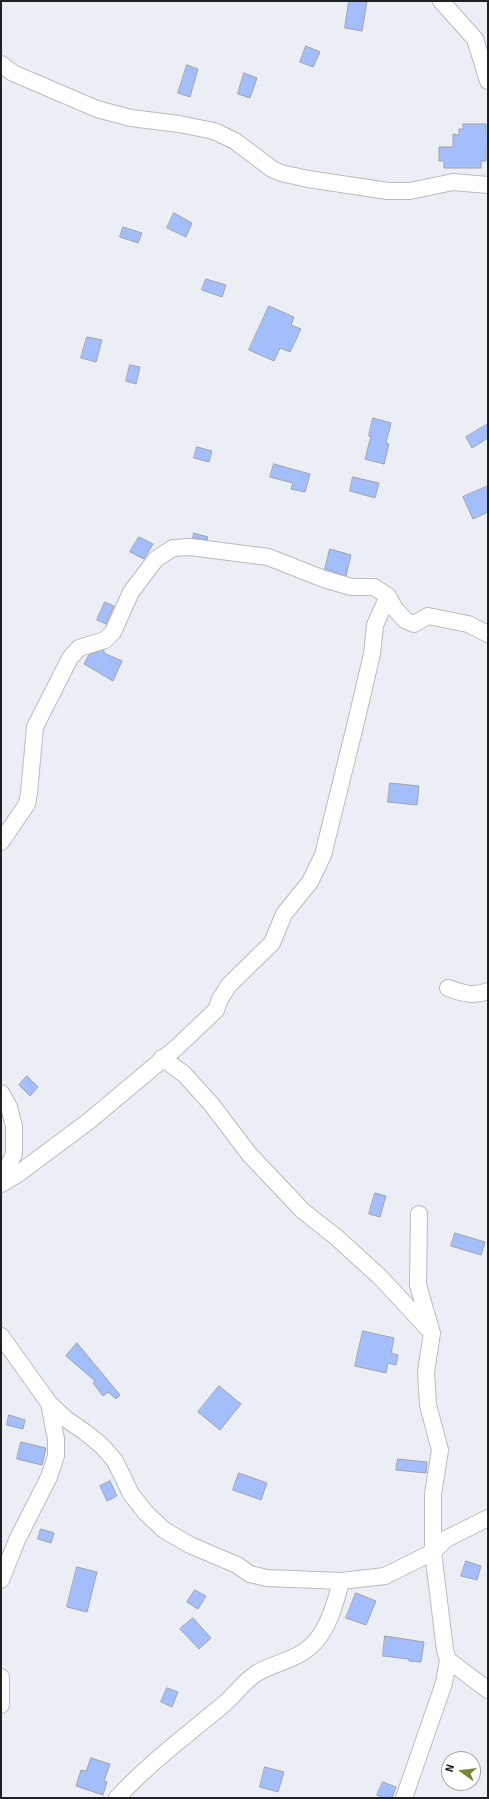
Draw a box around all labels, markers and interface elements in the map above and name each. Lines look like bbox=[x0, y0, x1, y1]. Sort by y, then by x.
north arrow bbox=[441, 1751, 481, 1791]
text: N bbox=[443, 1763, 457, 1773]

